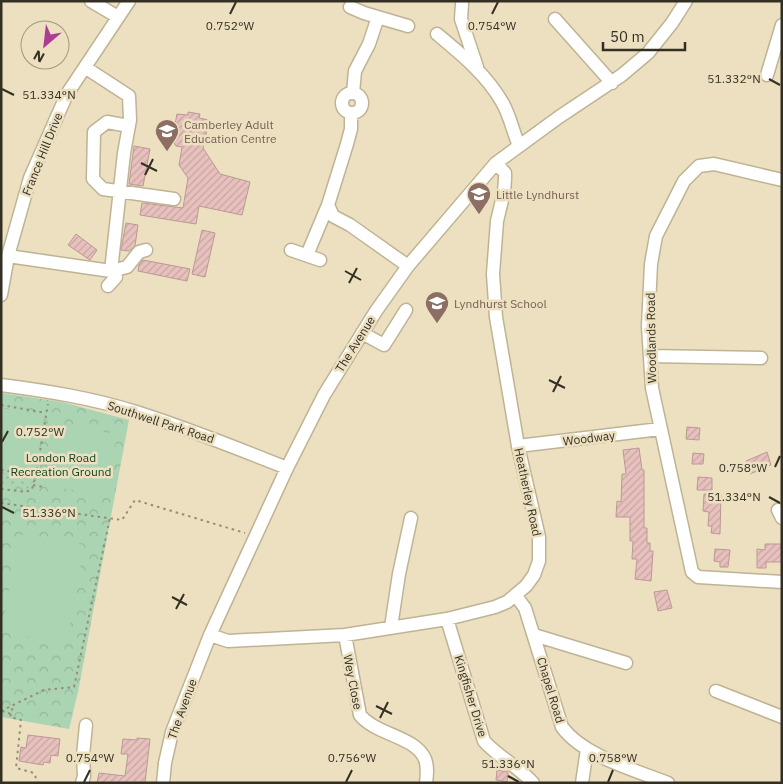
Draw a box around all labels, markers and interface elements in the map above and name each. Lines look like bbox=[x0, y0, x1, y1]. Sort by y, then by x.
text: 0.752°W bbox=[206, 18, 254, 33]
text: 0.754°W bbox=[468, 18, 516, 33]
north arrow bbox=[20, 20, 70, 70]
scale bar bbox=[603, 20, 686, 52]
text: 50 m bbox=[610, 27, 645, 46]
text: N bbox=[30, 46, 48, 67]
text: 51.332°N bbox=[707, 71, 761, 86]
text: 51.334°N bbox=[22, 87, 76, 102]
street label: France Hill Drive bbox=[19, 110, 66, 198]
place label: Camberley Adult Education Centre bbox=[184, 117, 277, 146]
school or university icon: Camberley Adult Education Centre bbox=[154, 118, 180, 152]
school or university icon: Little Lyndhurst bbox=[466, 181, 492, 215]
place label: Little Lyndhurst bbox=[496, 187, 579, 202]
school or university icon: Lyndhurst School bbox=[424, 290, 450, 324]
street label: Woodlands Road bbox=[643, 293, 659, 383]
place label: Lyndhurst School bbox=[454, 296, 547, 311]
street label: The Avenue bbox=[332, 313, 378, 375]
street label: Southwell Park Road bbox=[106, 398, 216, 446]
text: 0.752°W bbox=[16, 424, 64, 439]
street label: Woodway bbox=[562, 427, 616, 449]
street label: Heatherley Road bbox=[511, 447, 545, 537]
park label: London Road Recreation Ground bbox=[10, 450, 112, 479]
text: 0.758°W bbox=[719, 460, 767, 475]
text: 51.334°N bbox=[707, 489, 761, 504]
text: 51.336°N bbox=[22, 505, 76, 520]
street label: Wey Close bbox=[340, 653, 366, 711]
street label: Kingfisher Drive bbox=[451, 653, 491, 739]
street label: Chapel Road bbox=[534, 655, 568, 725]
street label: The Avenue bbox=[164, 676, 200, 741]
text: 0.754°W bbox=[66, 750, 114, 765]
text: 0.756°W bbox=[328, 750, 376, 765]
text: 0.758°W bbox=[589, 750, 637, 765]
text: 51.336°N bbox=[481, 756, 535, 771]

